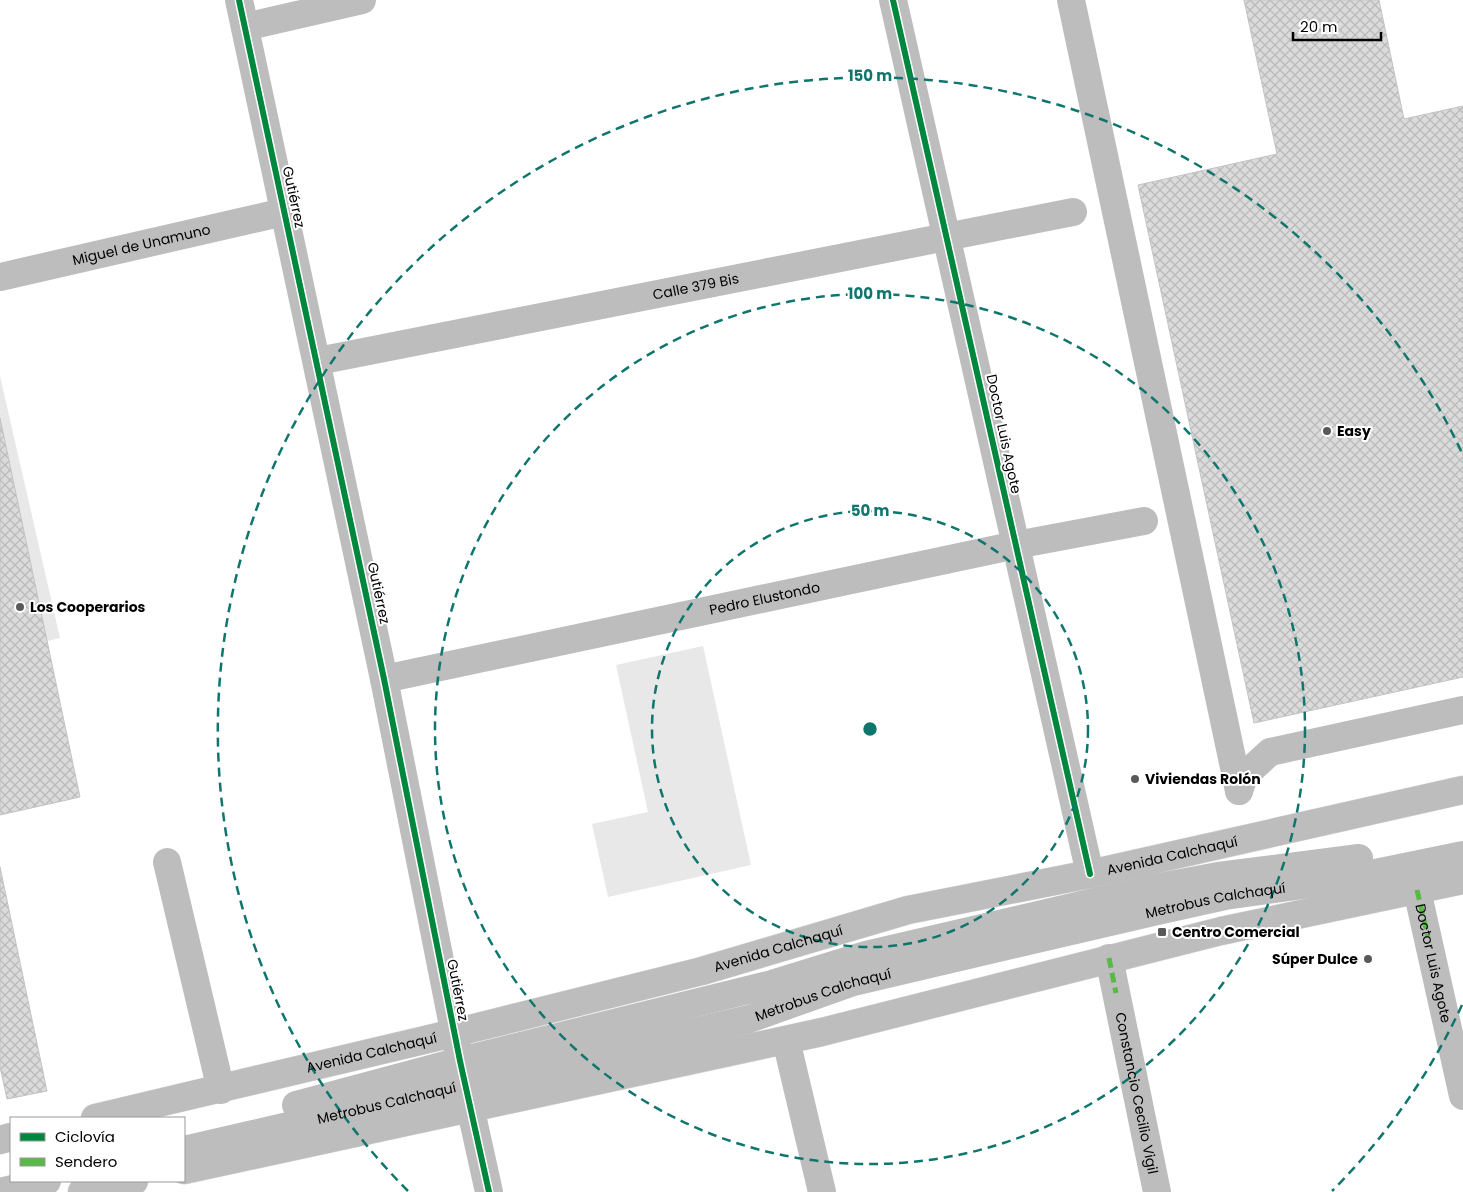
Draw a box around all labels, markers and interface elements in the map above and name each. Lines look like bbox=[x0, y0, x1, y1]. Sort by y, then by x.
scale bar bbox=[1293, 10, 1380, 42]
text: 20 m bbox=[1300, 16, 1338, 37]
text: 150 m bbox=[848, 65, 892, 86]
street label: Gutiérrez bbox=[278, 164, 310, 230]
street label: Miguel de Unamuno bbox=[70, 219, 212, 270]
street label: Calle 379 Bis bbox=[651, 268, 741, 305]
text: 100 m bbox=[848, 283, 892, 304]
street label: Doctor Luis Agote bbox=[982, 372, 1026, 496]
place label: Easy bbox=[1337, 421, 1371, 441]
marker: Easy bbox=[1321, 425, 1333, 437]
text: 50 m bbox=[851, 500, 889, 521]
street label: Gutiérrez bbox=[363, 560, 395, 626]
street label: Pedro Elustondo bbox=[707, 577, 822, 620]
place label: Los Cooperarios bbox=[30, 597, 146, 617]
marker: Los Cooperarios bbox=[14, 601, 26, 613]
centre of rings bbox=[861, 720, 879, 738]
place label: Viviendas Rolón bbox=[1145, 769, 1261, 789]
marker: Viviendas Rolón bbox=[1129, 773, 1141, 785]
street label: Avenida Calchaquí bbox=[1105, 831, 1240, 880]
street label: Metrobus Calchaquí bbox=[1143, 878, 1287, 923]
street label: Doctor Luis Agote bbox=[1410, 902, 1456, 1025]
street label: Avenida Calchaquí bbox=[711, 920, 846, 977]
place label: Centro Comercial bbox=[1172, 922, 1300, 942]
marker: Centro Comercial bbox=[1156, 926, 1168, 938]
place label: Súper Dulce bbox=[1272, 949, 1358, 969]
marker: Súper Dulce bbox=[1362, 953, 1374, 965]
street label: Gutiérrez bbox=[442, 957, 474, 1023]
street label: Metrobus Calchaquí bbox=[752, 963, 893, 1026]
street label: Constancio Cecilio Vigil bbox=[1110, 1011, 1163, 1176]
street label: Avenida Calchaquí bbox=[304, 1027, 439, 1078]
street label: Metrobus Calchaquí bbox=[315, 1077, 459, 1129]
legend bbox=[10, 1117, 185, 1182]
text: Ciclovía bbox=[55, 1126, 115, 1147]
text: Sendero bbox=[55, 1151, 117, 1172]

